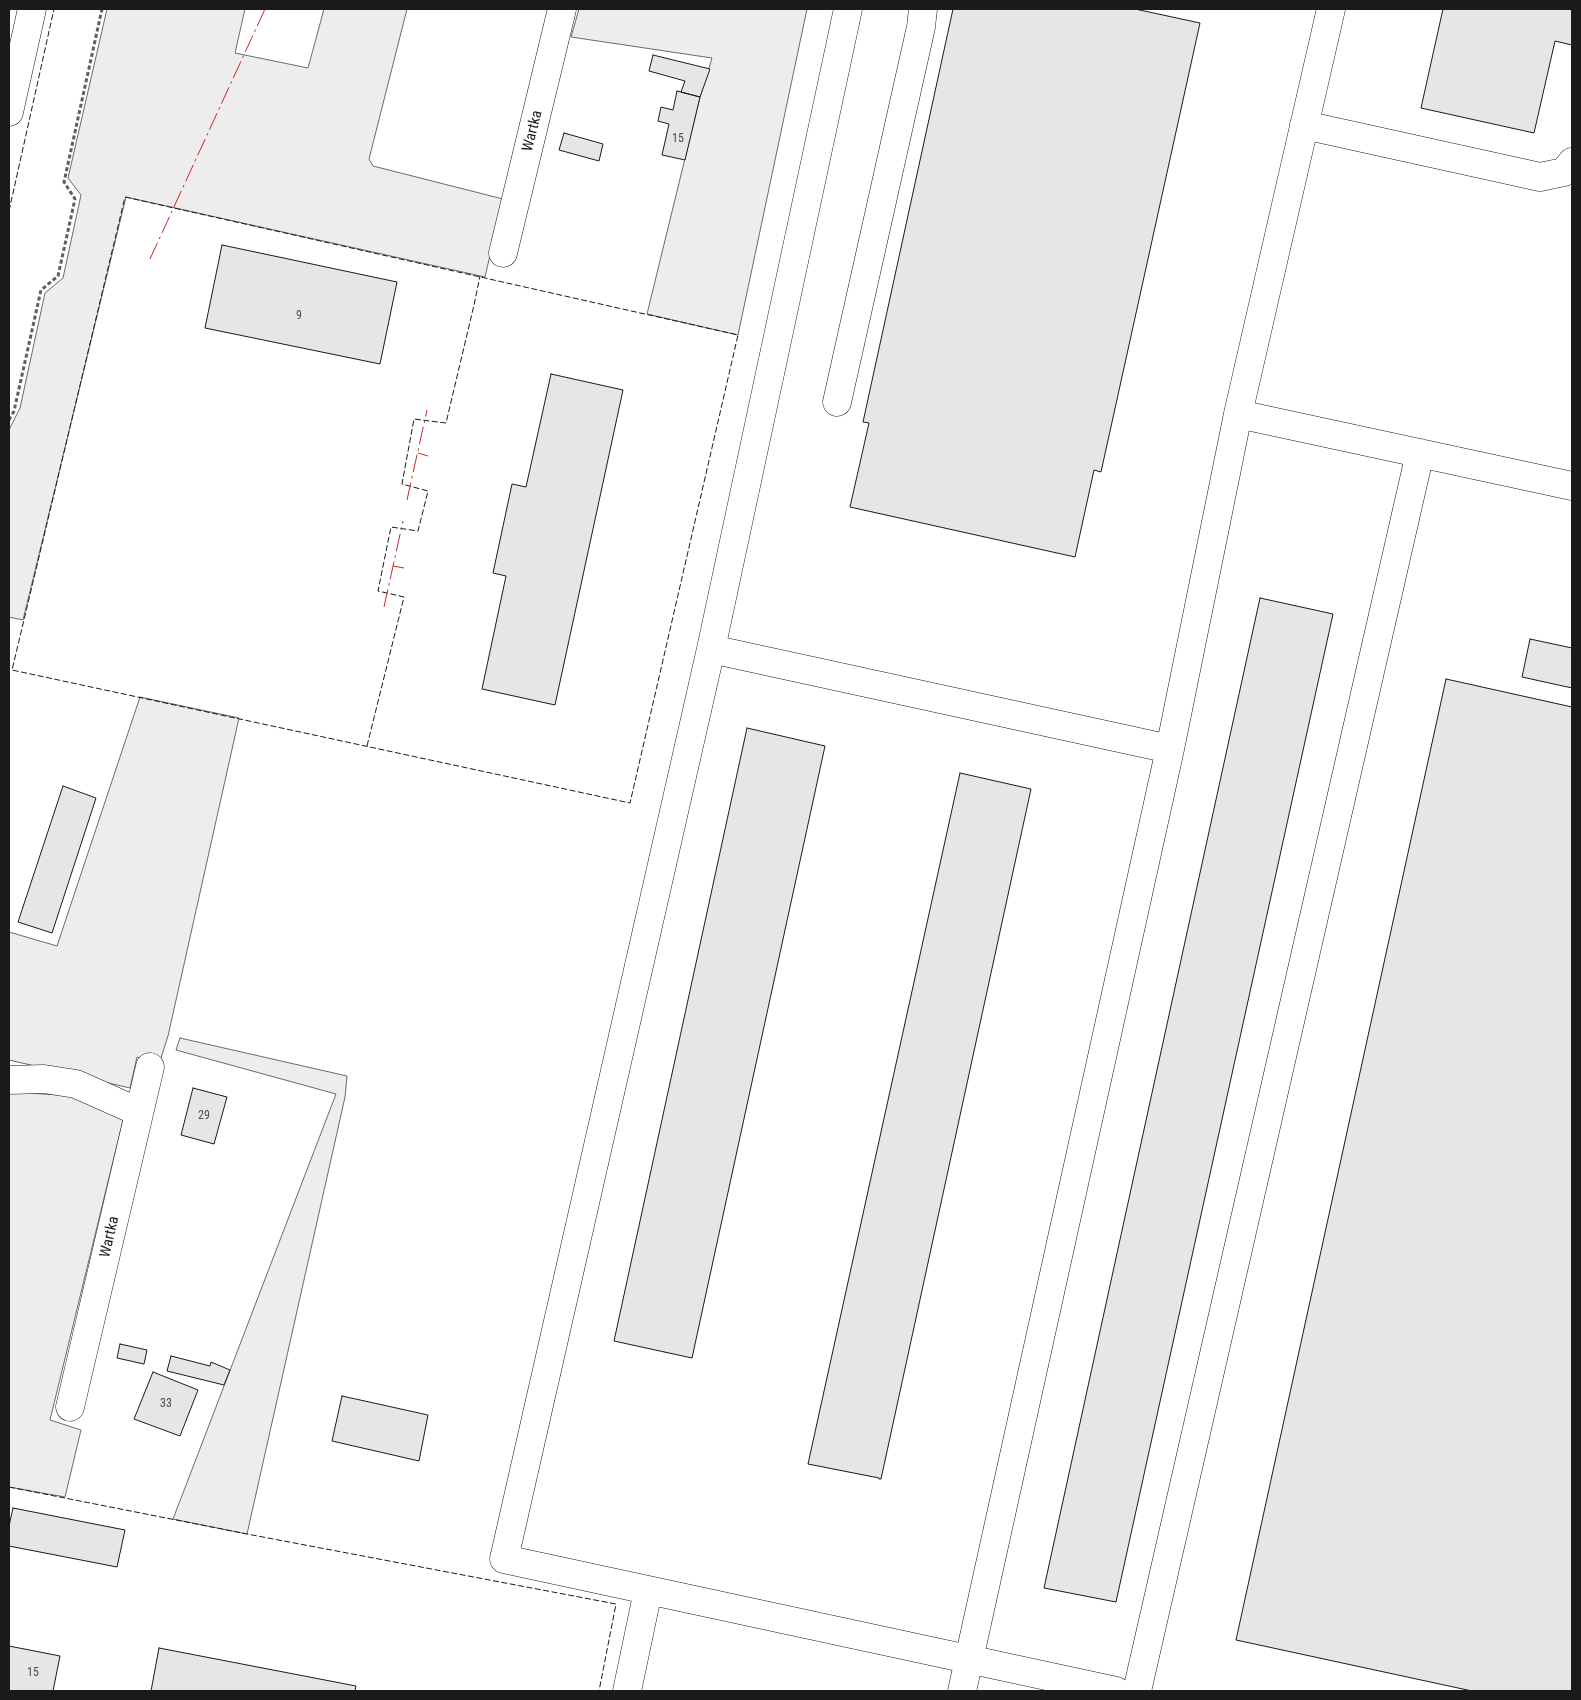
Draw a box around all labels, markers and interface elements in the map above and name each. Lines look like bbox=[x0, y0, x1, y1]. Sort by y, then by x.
street label: Wartka bbox=[519, 109, 547, 153]
house number: 15 bbox=[672, 132, 684, 146]
house number: 9 bbox=[296, 309, 302, 323]
house number: 29 bbox=[198, 1109, 210, 1123]
street label: Wartka bbox=[97, 1215, 123, 1259]
house number: 33 bbox=[160, 1397, 172, 1411]
house number: 15 bbox=[27, 1666, 39, 1680]

